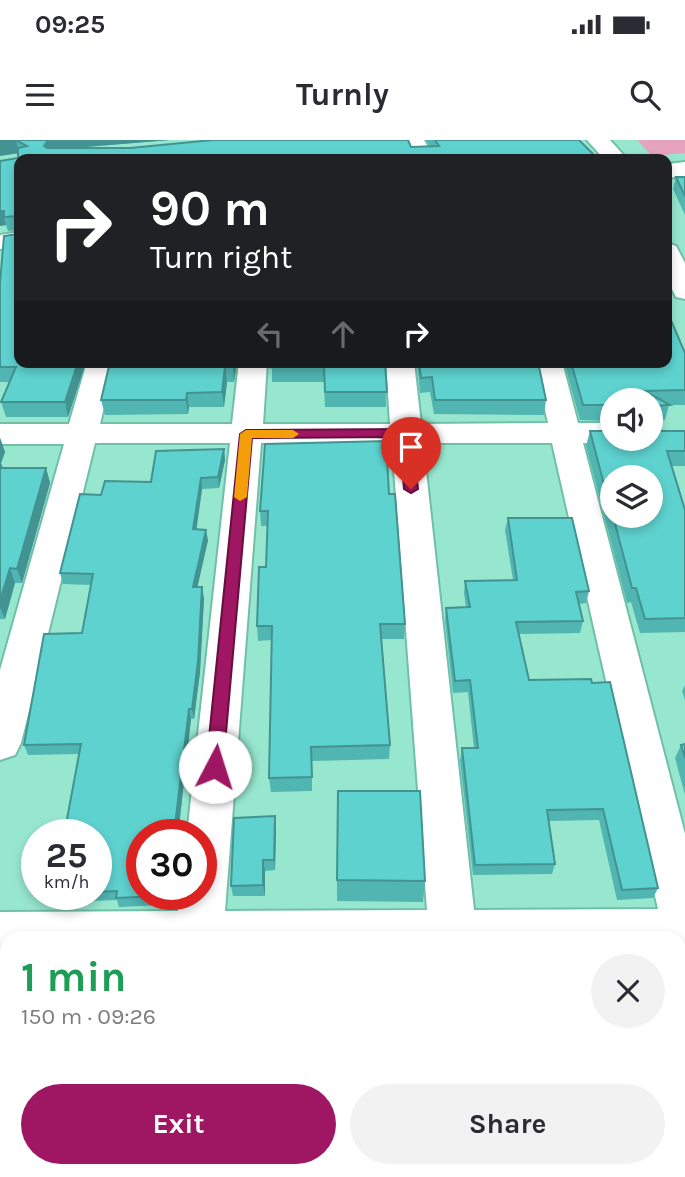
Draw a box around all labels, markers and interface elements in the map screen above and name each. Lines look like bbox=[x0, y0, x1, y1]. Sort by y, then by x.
text: 09:25 bbox=[35, 9, 105, 40]
icon: menu bbox=[21, 76, 59, 114]
text: Turnly bbox=[296, 76, 389, 113]
icon: search bbox=[626, 76, 664, 114]
text: 90 m bbox=[150, 180, 270, 237]
icon: right bbox=[35, 182, 126, 273]
text: Turn right bbox=[150, 239, 292, 276]
icon: left bbox=[251, 315, 289, 353]
icon: ahead bbox=[324, 315, 362, 353]
icon: right bbox=[397, 315, 435, 353]
map controls bbox=[600, 388, 663, 528]
button: sound bbox=[600, 388, 663, 451]
pin bbox=[381, 417, 441, 489]
icon: arrive bbox=[392, 428, 430, 466]
button: layers bbox=[600, 465, 663, 528]
position arrow bbox=[178, 730, 252, 804]
speed limit sign: 30 bbox=[126, 819, 217, 910]
text: 25 bbox=[46, 835, 87, 876]
text: km/h bbox=[44, 871, 89, 893]
text: 1 min bbox=[21, 952, 126, 1002]
button: close bbox=[591, 954, 665, 1028]
text: 150 m · 09:26 bbox=[21, 1003, 156, 1030]
button: Exit bbox=[21, 1084, 336, 1164]
button: Share bbox=[350, 1084, 665, 1164]

